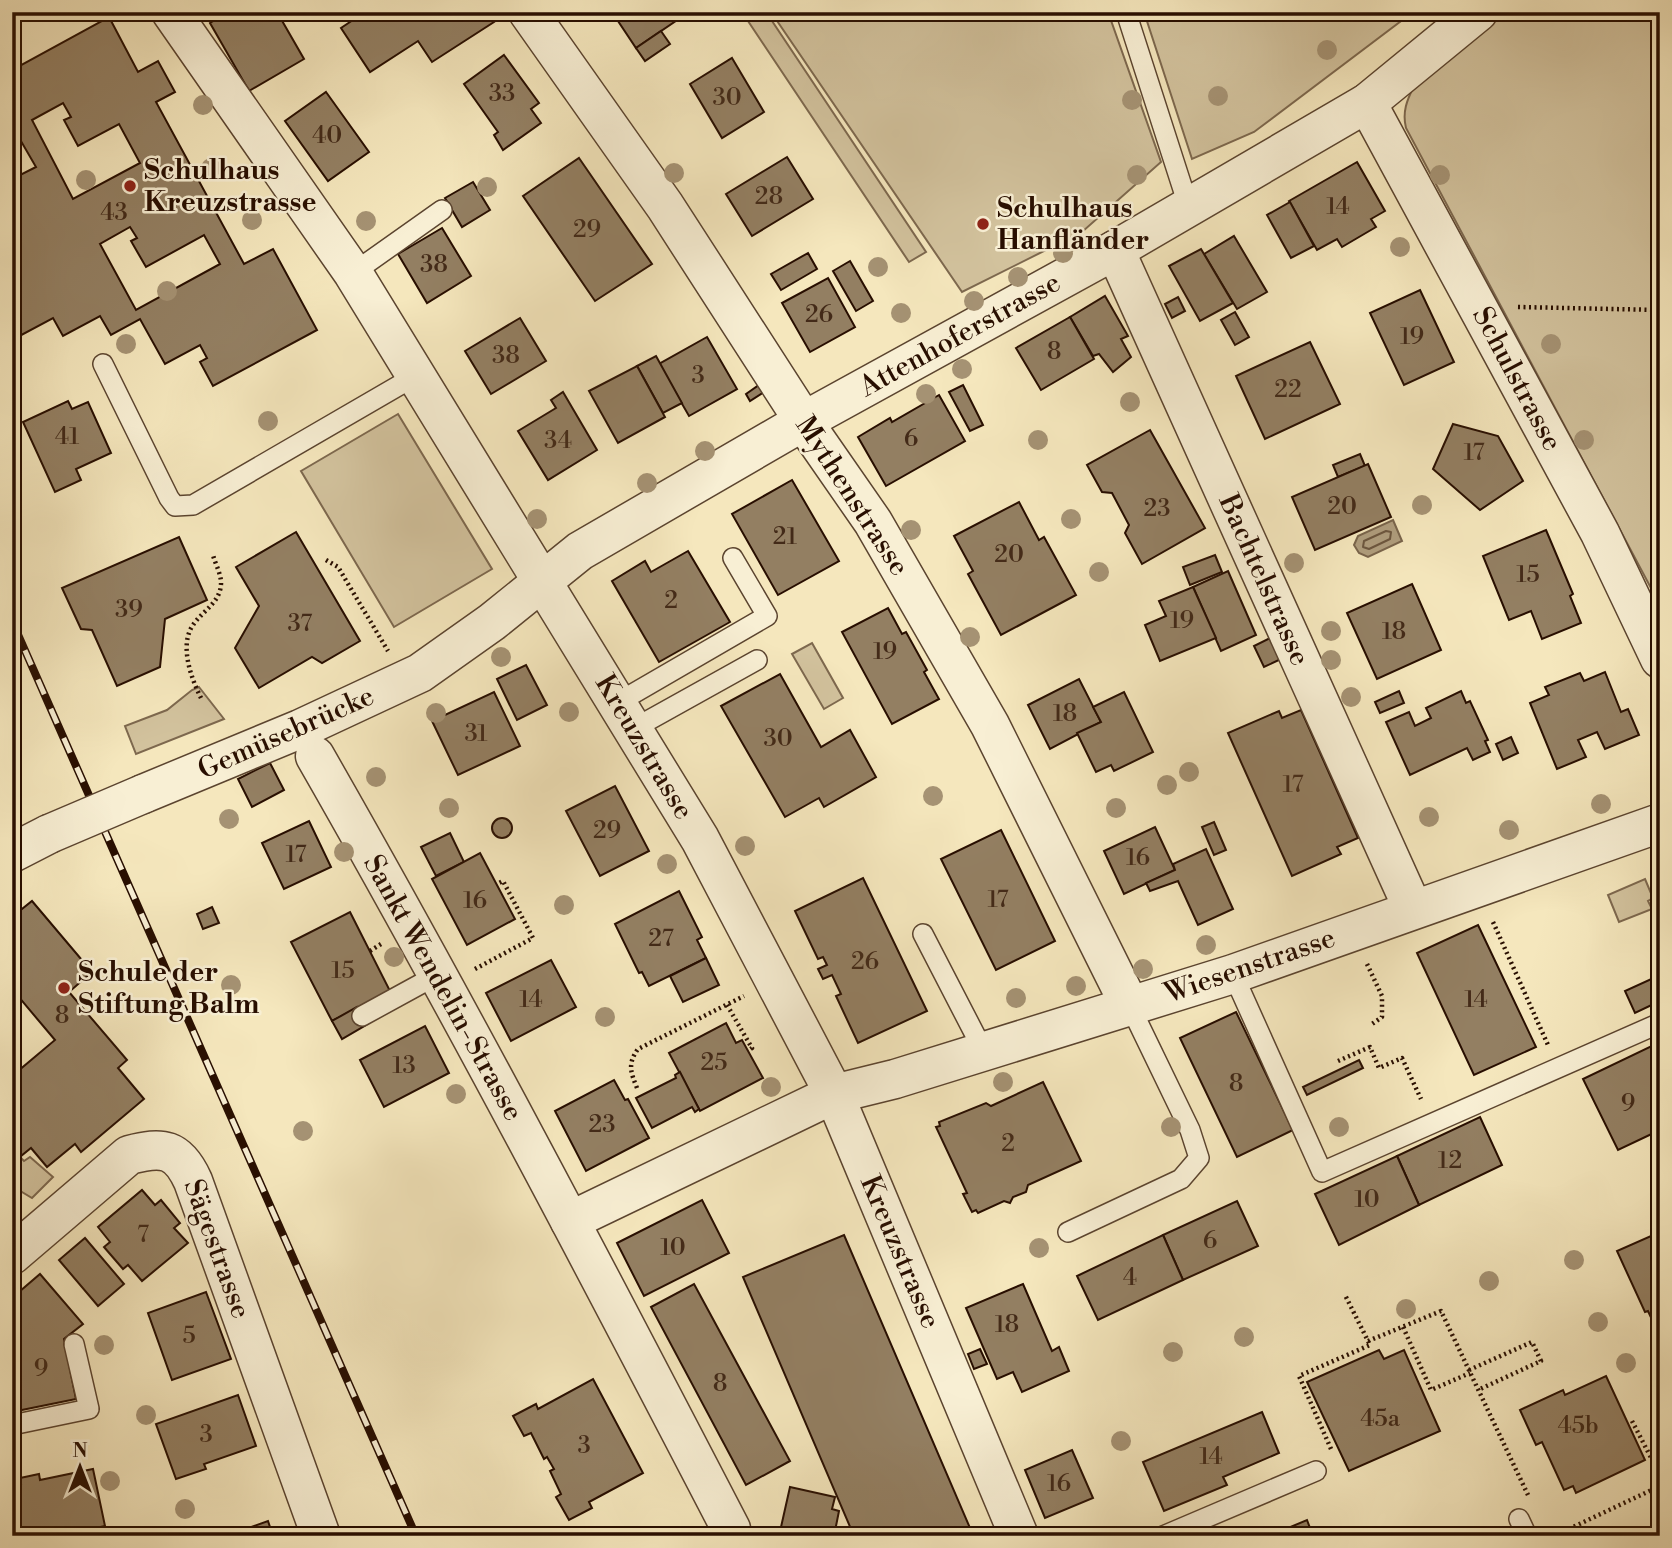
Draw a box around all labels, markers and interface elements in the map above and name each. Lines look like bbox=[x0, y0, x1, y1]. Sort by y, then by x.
house number: 33 bbox=[489, 79, 515, 109]
house number: 30 bbox=[712, 83, 742, 113]
house number: 40 bbox=[312, 121, 342, 151]
place label: Schulhaus Kreuzstrasse bbox=[144, 153, 317, 220]
marker: Schulhaus Kreuzstrasse bbox=[122, 178, 138, 194]
house number: 28 bbox=[755, 182, 783, 212]
place label: Schulhaus Hanfländer bbox=[997, 191, 1149, 258]
house number: 14 bbox=[1326, 192, 1350, 222]
house number: 43 bbox=[100, 198, 128, 228]
house number: 29 bbox=[573, 215, 601, 245]
marker: Schulhaus Hanfländer bbox=[975, 216, 991, 232]
house number: 38 bbox=[420, 250, 448, 280]
street label: Attenhoferstrasse bbox=[852, 265, 1067, 405]
house number: 26 bbox=[805, 300, 833, 330]
street label: Schulstrasse bbox=[1464, 301, 1570, 457]
house number: 19 bbox=[1400, 322, 1424, 352]
house number: 8 bbox=[1047, 337, 1061, 367]
house number: 38 bbox=[492, 341, 520, 371]
house number: 3 bbox=[691, 361, 705, 391]
house number: 22 bbox=[1274, 375, 1302, 405]
street label: Mythenstrasse bbox=[787, 410, 917, 582]
house number: 41 bbox=[55, 422, 80, 452]
house number: 6 bbox=[904, 424, 918, 454]
house number: 34 bbox=[544, 426, 572, 456]
house number: 17 bbox=[1463, 438, 1485, 468]
street label: Bachtelstrasse bbox=[1210, 488, 1317, 671]
house number: 20 bbox=[1327, 492, 1357, 522]
house number: 23 bbox=[1144, 494, 1170, 524]
house number: 21 bbox=[773, 522, 798, 552]
house number: 20 bbox=[994, 540, 1024, 570]
house number: 15 bbox=[1516, 560, 1540, 590]
house number: 2 bbox=[664, 586, 678, 616]
house number: 39 bbox=[115, 595, 143, 625]
house number: 19 bbox=[1170, 606, 1194, 636]
house number: 37 bbox=[288, 609, 312, 639]
house number: 18 bbox=[1382, 617, 1406, 647]
house number: 19 bbox=[873, 637, 897, 667]
street label: Kreuzstrasse bbox=[587, 668, 701, 826]
street label: Gemüsebrücke bbox=[192, 679, 380, 787]
house number: 18 bbox=[1053, 699, 1077, 729]
house number: 31 bbox=[464, 719, 488, 749]
house number: 30 bbox=[763, 724, 793, 754]
house number: 17 bbox=[1282, 770, 1304, 800]
house number: 29 bbox=[593, 816, 621, 846]
house number: 17 bbox=[285, 840, 307, 870]
house number: 16 bbox=[1126, 843, 1150, 873]
street label: Sankt Wendelin-Strasse bbox=[355, 849, 531, 1127]
house number: 17 bbox=[987, 885, 1009, 915]
house number: 16 bbox=[463, 886, 487, 916]
street label: Wiesenstrasse bbox=[1159, 920, 1340, 1012]
house number: 27 bbox=[648, 924, 674, 954]
house number: 26 bbox=[851, 947, 879, 977]
place label: Schule der Stiftung Balm bbox=[78, 955, 260, 1022]
house number: 15 bbox=[331, 956, 355, 986]
marker: Schule der Stiftung Balm bbox=[56, 980, 72, 996]
house number: 14 bbox=[519, 985, 543, 1015]
house number: 14 bbox=[1464, 985, 1488, 1015]
house number: 8 bbox=[55, 1001, 69, 1031]
house number: 25 bbox=[701, 1048, 727, 1078]
house number: 13 bbox=[392, 1051, 416, 1081]
house number: 8 bbox=[1229, 1069, 1243, 1099]
house number: 9 bbox=[1621, 1089, 1635, 1119]
house number: 23 bbox=[589, 1110, 615, 1140]
house number: 2 bbox=[1001, 1129, 1015, 1159]
house number: 12 bbox=[1438, 1146, 1462, 1176]
street label: Kreuzstrasse bbox=[852, 1170, 948, 1334]
street label: Sägestrasse bbox=[176, 1175, 258, 1323]
house number: 10 bbox=[1354, 1185, 1380, 1215]
house number: 7 bbox=[137, 1220, 149, 1250]
house number: 6 bbox=[1203, 1226, 1217, 1256]
house number: 10 bbox=[660, 1233, 686, 1263]
house number: 4 bbox=[1123, 1263, 1137, 1293]
house number: 18 bbox=[995, 1310, 1019, 1340]
house number: 5 bbox=[182, 1321, 196, 1351]
house number: 9 bbox=[34, 1354, 48, 1384]
house number: 8 bbox=[713, 1369, 727, 1399]
house number: 45a bbox=[1360, 1404, 1401, 1434]
house number: 45b bbox=[1557, 1411, 1599, 1441]
house number: 3 bbox=[199, 1420, 213, 1450]
house number: 3 bbox=[577, 1431, 591, 1461]
north arrow bbox=[46, 1432, 116, 1502]
text: N bbox=[72, 1439, 88, 1463]
house number: 14 bbox=[1199, 1442, 1223, 1472]
house number: 16 bbox=[1047, 1469, 1071, 1499]

